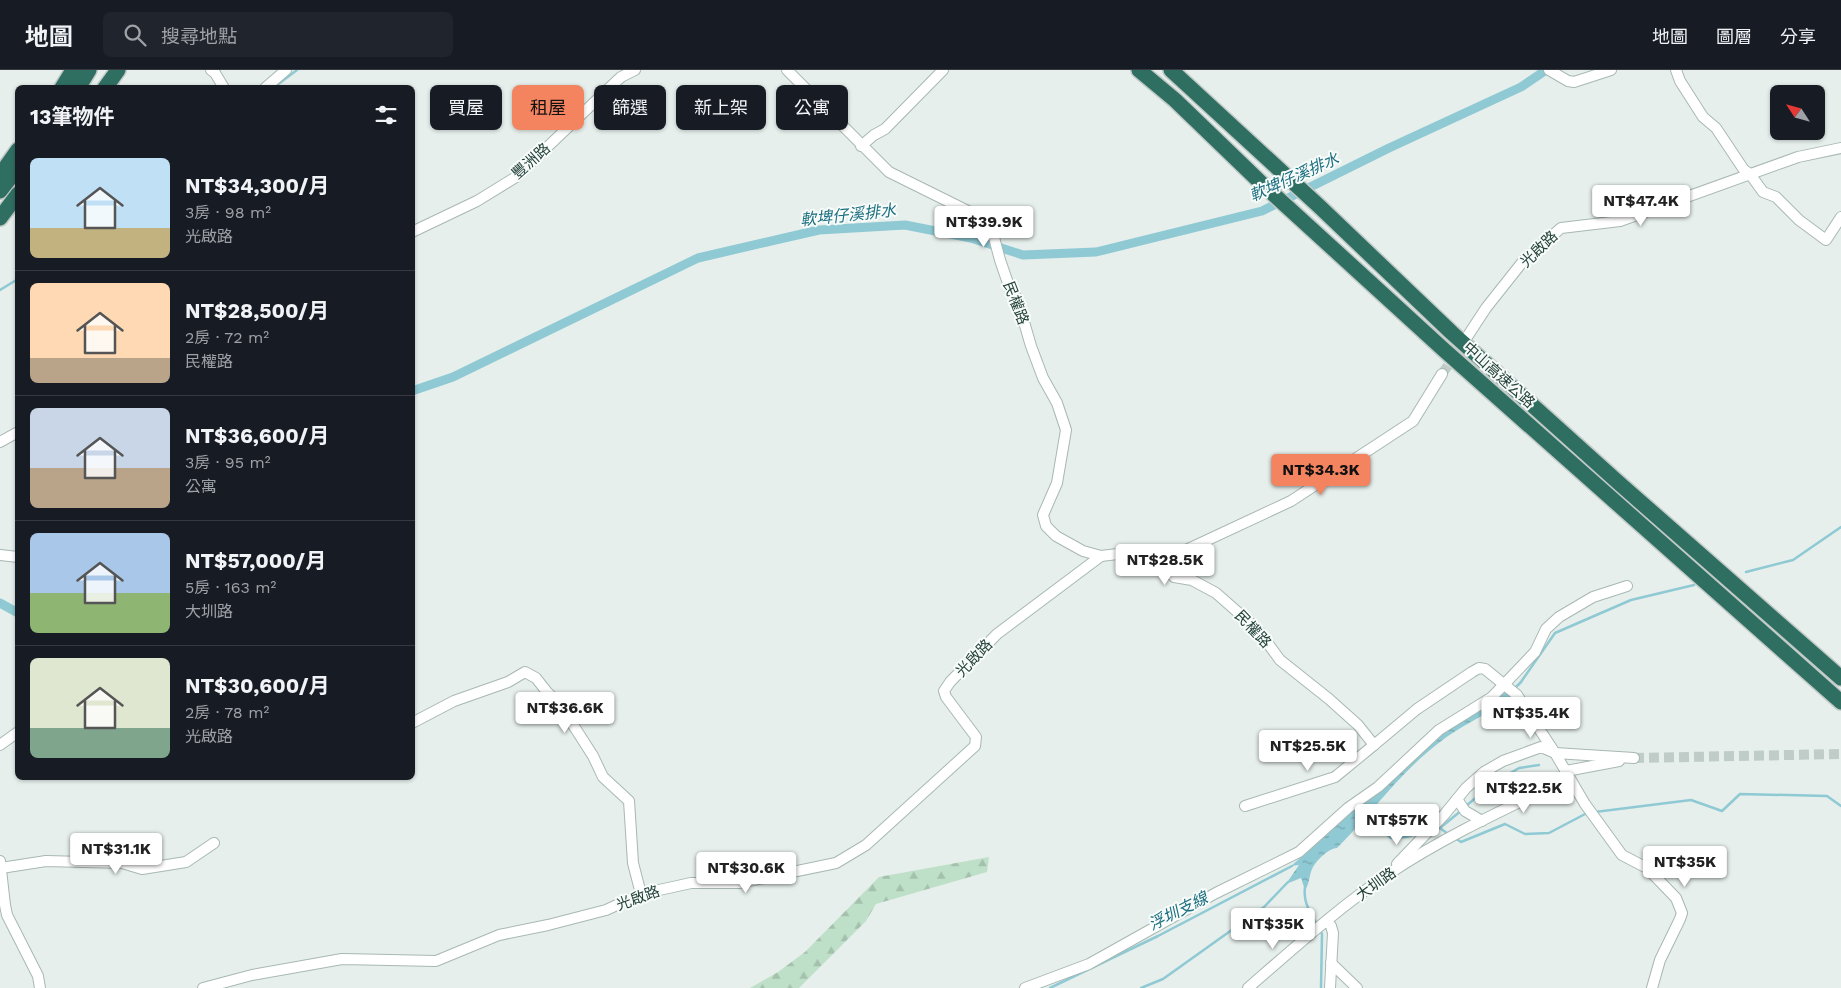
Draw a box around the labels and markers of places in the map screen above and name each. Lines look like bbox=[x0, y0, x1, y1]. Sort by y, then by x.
pin: NT$47.4K bbox=[1589, 184, 1693, 227]
pin: NT$39.9K bbox=[932, 206, 1036, 248]
pin: NT$34.3K bbox=[1269, 454, 1373, 496]
pin: NT$28.5K bbox=[1113, 544, 1217, 586]
pin: NT$36.6K bbox=[513, 692, 617, 734]
pin: NT$35.4K bbox=[1479, 696, 1583, 739]
pin: NT$25.5K bbox=[1256, 730, 1360, 772]
pin: NT$22.5K bbox=[1472, 772, 1576, 814]
pin: NT$57K bbox=[1356, 804, 1438, 846]
pin: NT$31.1K bbox=[64, 832, 168, 875]
pin: NT$35K bbox=[1644, 846, 1726, 888]
pin: NT$30.6K bbox=[694, 852, 798, 894]
pin: NT$35K bbox=[1232, 908, 1314, 950]

